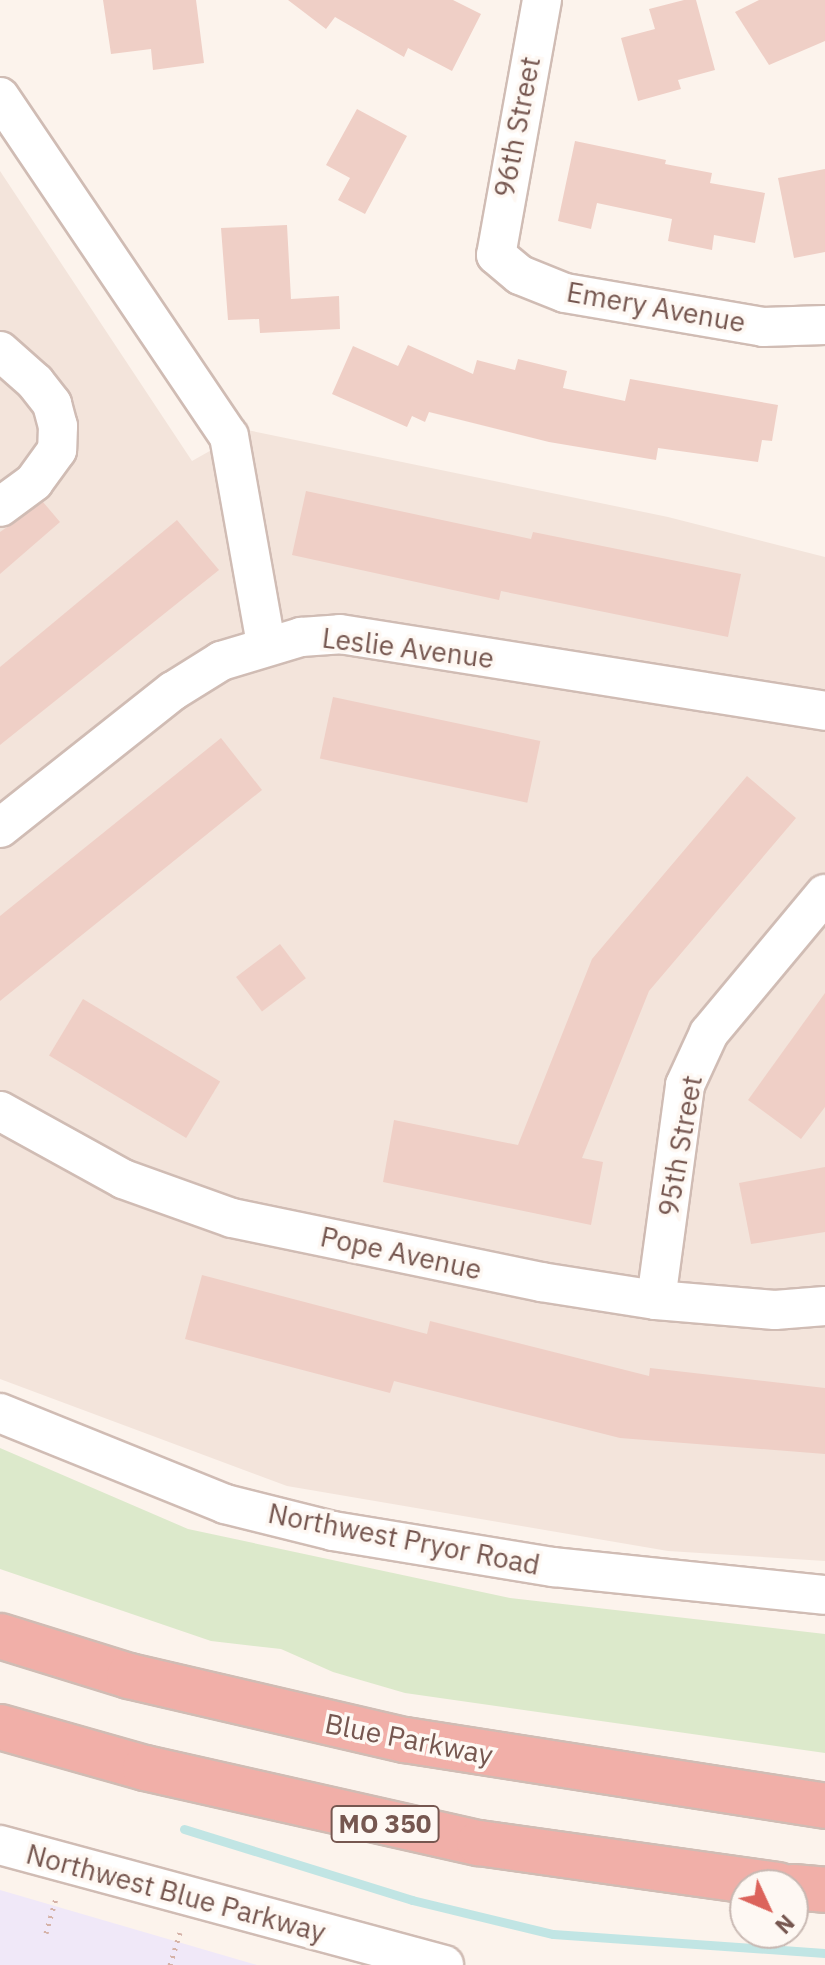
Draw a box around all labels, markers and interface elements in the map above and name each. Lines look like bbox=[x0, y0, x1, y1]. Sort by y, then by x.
street label: 96th Street bbox=[487, 54, 547, 200]
street label: Emery Avenue bbox=[564, 275, 748, 339]
street label: Leslie Avenue bbox=[320, 621, 496, 675]
street label: 95th Street bbox=[651, 1073, 709, 1219]
street label: Pope Avenue bbox=[317, 1220, 485, 1286]
street label: Northwest Pryor Road bbox=[265, 1496, 543, 1582]
street label: Blue Parkway bbox=[322, 1706, 496, 1772]
road number: MO 350 bbox=[329, 1802, 441, 1846]
street label: Northwest Blue Parkway bbox=[23, 1837, 329, 1949]
north arrow bbox=[729, 1869, 809, 1949]
text: N bbox=[769, 1909, 801, 1940]

